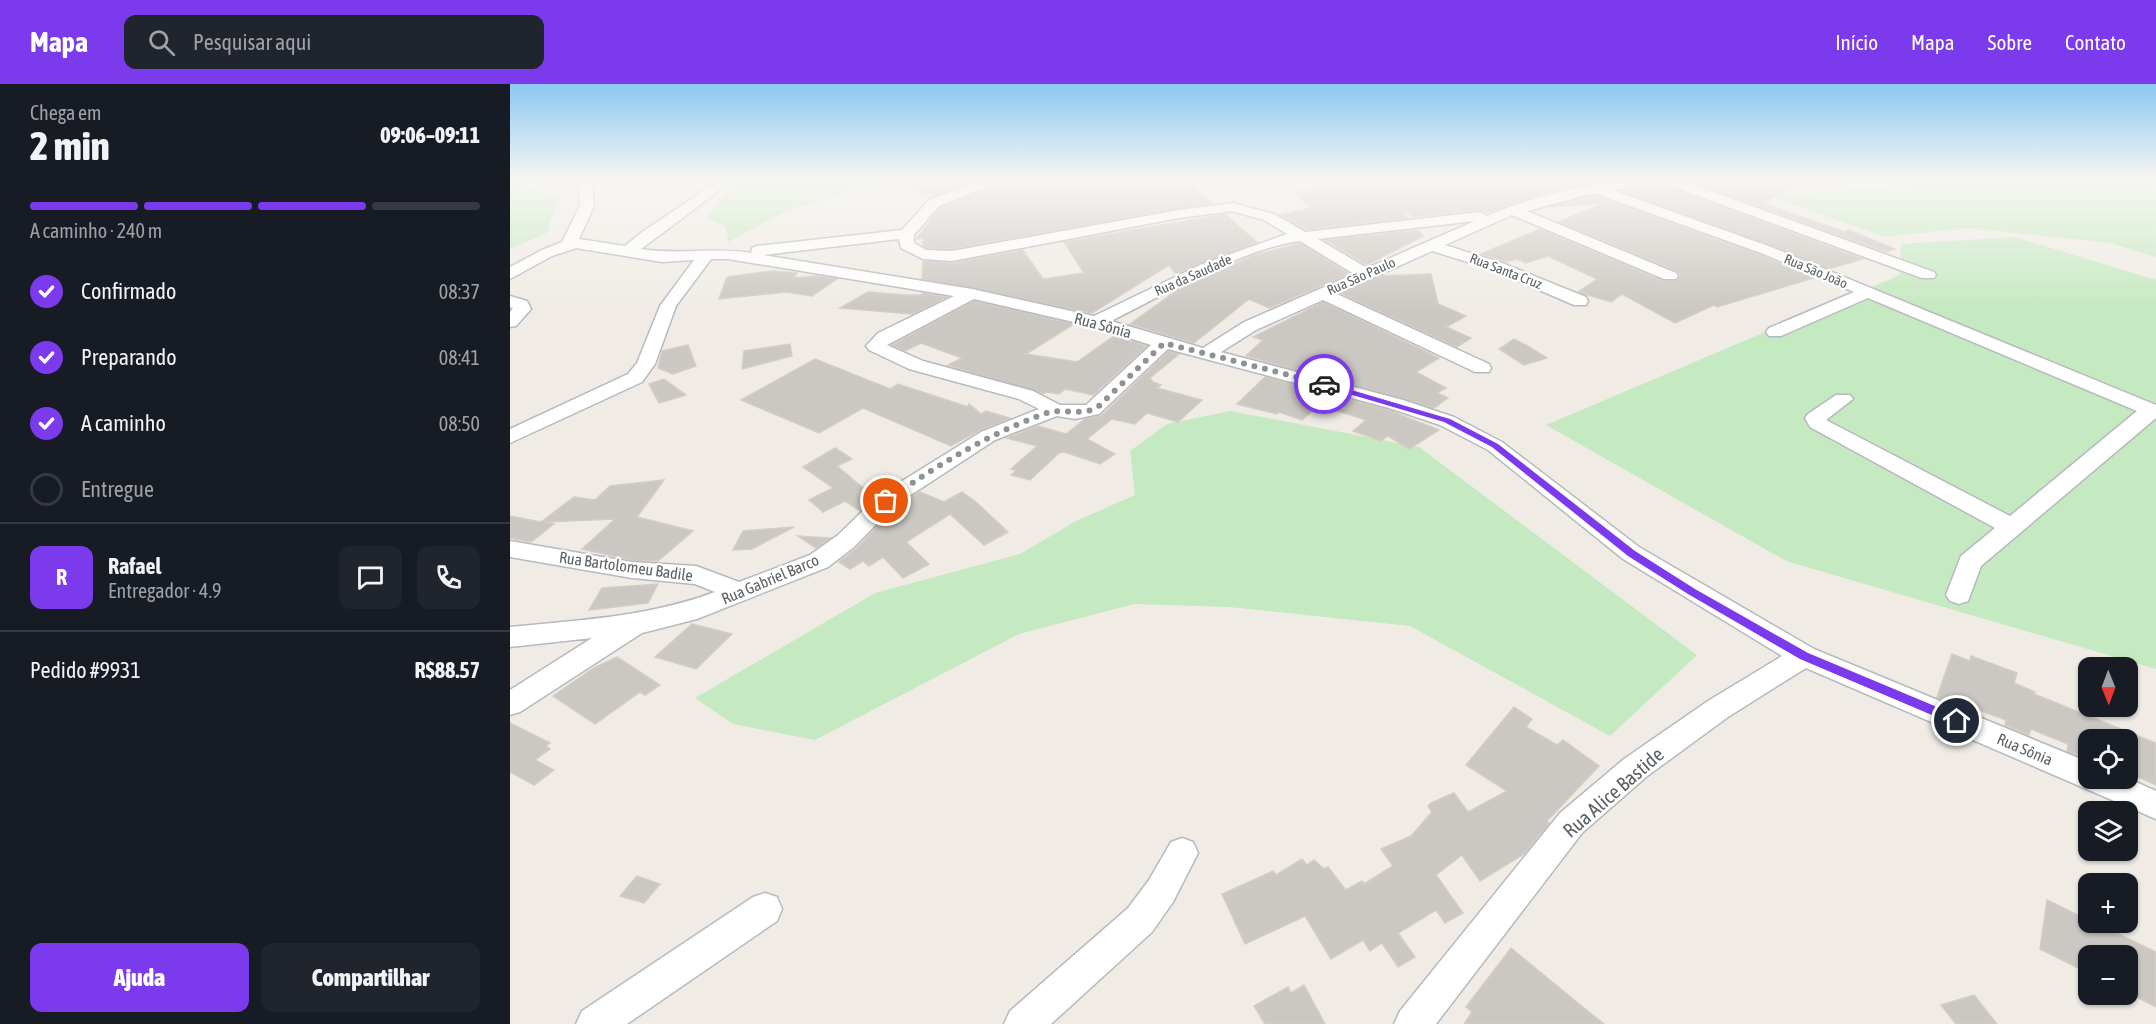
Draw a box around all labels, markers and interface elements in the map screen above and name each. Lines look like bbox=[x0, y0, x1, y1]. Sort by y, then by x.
search box bbox=[124, 15, 544, 69]
text: Mapa bbox=[30, 26, 88, 58]
icon: search bbox=[145, 26, 178, 59]
text: Pesquisar aqui bbox=[193, 29, 311, 55]
text: Início bbox=[1835, 30, 1878, 54]
text: Mapa bbox=[1911, 30, 1955, 54]
text: Sobre bbox=[1988, 30, 2032, 54]
text: Contato bbox=[2065, 30, 2126, 54]
text: Chega em bbox=[30, 101, 102, 124]
text: 09:06–09:11 bbox=[380, 122, 480, 148]
text: 2 min bbox=[30, 124, 110, 168]
text: A caminho · 240 m bbox=[30, 219, 162, 242]
street label: Rua Santa Cruz bbox=[1468, 250, 1544, 292]
street label: Rua da Saudade bbox=[1152, 251, 1234, 299]
street label: Rua São João bbox=[1782, 251, 1850, 291]
street label: Rua São Paulo bbox=[1324, 254, 1398, 298]
icon: check bbox=[30, 275, 63, 308]
text: Confirmado bbox=[81, 278, 176, 304]
text: 08:37 bbox=[439, 280, 480, 303]
street label: Rua Sônia bbox=[1072, 309, 1134, 341]
icon: check bbox=[30, 341, 63, 374]
text: Preparando bbox=[81, 344, 177, 370]
text: 08:41 bbox=[439, 346, 480, 369]
courier bbox=[1294, 354, 1354, 414]
icon: car bbox=[1308, 368, 1341, 401]
icon: check bbox=[30, 407, 63, 440]
text: A caminho bbox=[81, 410, 166, 436]
text: 08:50 bbox=[439, 412, 480, 435]
pin bbox=[860, 475, 911, 526]
text: Entregue bbox=[81, 476, 154, 502]
icon: bag bbox=[869, 484, 902, 517]
button: chat bbox=[339, 546, 402, 609]
button: phone bbox=[417, 546, 480, 609]
street label: Rua Bartolomeu Badile bbox=[558, 548, 694, 584]
street label: Rua Gabriel Barco bbox=[719, 550, 821, 608]
text: Rafael bbox=[108, 553, 161, 579]
text: R bbox=[56, 564, 67, 590]
text: Entregador · 4.9 bbox=[108, 579, 221, 602]
text: Pedido #9931 bbox=[30, 657, 141, 683]
text: R$88.57 bbox=[414, 657, 480, 683]
north arrow bbox=[2078, 657, 2138, 717]
map controls bbox=[2078, 657, 2138, 1005]
pin bbox=[1931, 695, 1982, 746]
icon: home bbox=[1940, 704, 1973, 737]
street label: Rua Sônia bbox=[1995, 729, 2055, 769]
button: locate bbox=[2078, 729, 2138, 789]
street label: Rua Alice Bastide bbox=[1558, 742, 1668, 842]
button: layers bbox=[2078, 801, 2138, 861]
button: + bbox=[2078, 873, 2138, 933]
button: Ajuda bbox=[30, 943, 249, 1012]
button: Compartilhar bbox=[261, 943, 480, 1012]
button: − bbox=[2078, 945, 2138, 1005]

